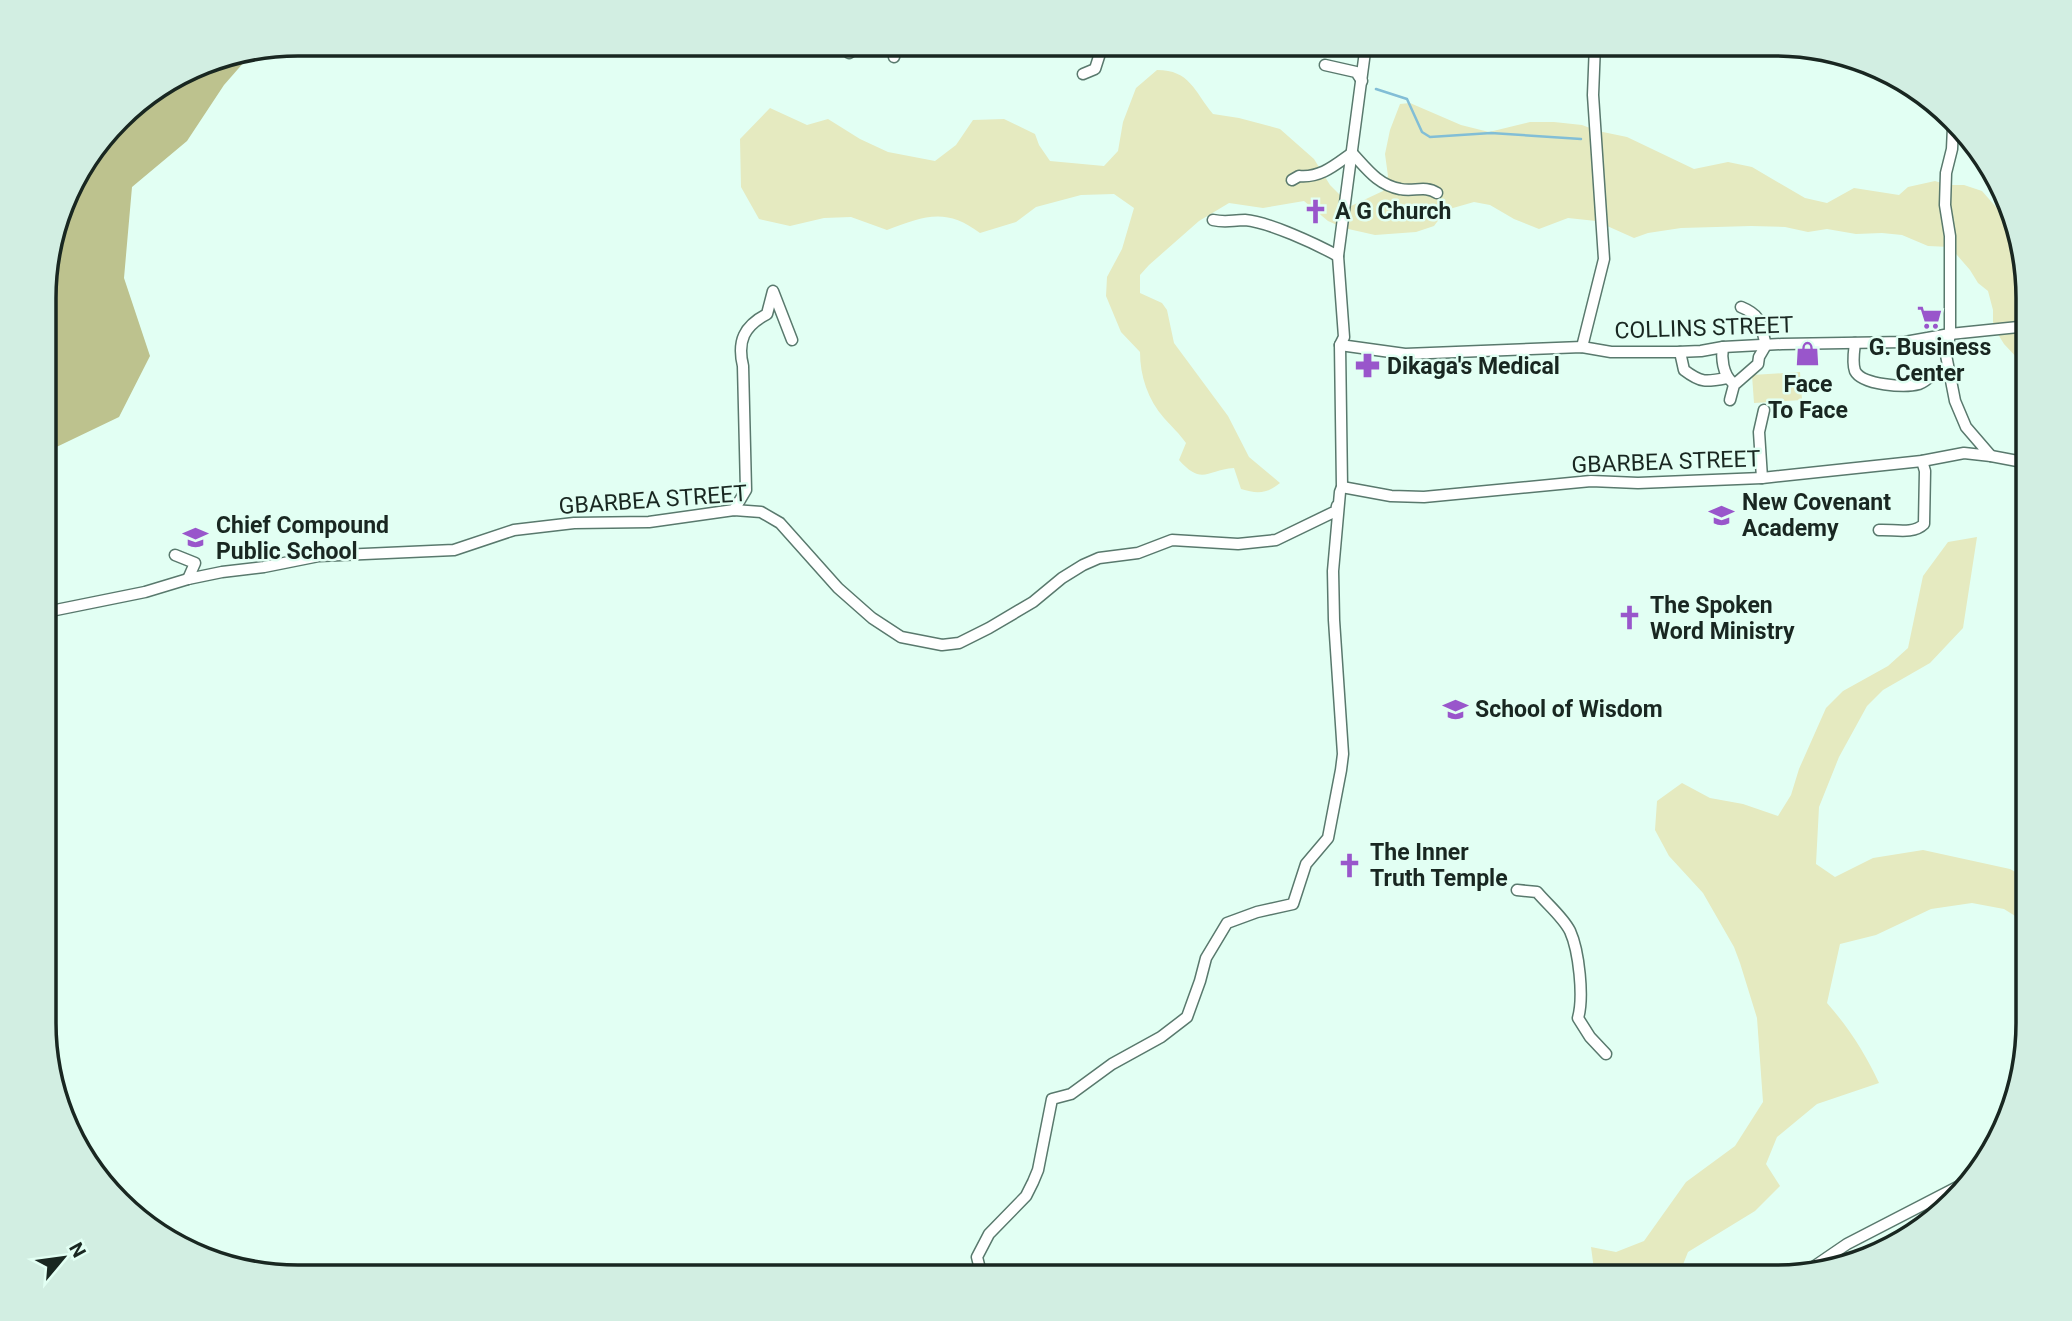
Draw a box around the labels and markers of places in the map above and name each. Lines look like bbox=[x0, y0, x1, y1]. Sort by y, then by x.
church icon: A G Church bbox=[1301, 197, 1329, 225]
place label: A G Church bbox=[1335, 198, 1451, 225]
supermarket icon: G. Business Center bbox=[1916, 303, 1944, 331]
place label: G. Business Center bbox=[1869, 334, 1991, 387]
shop icon: Face To Face bbox=[1794, 340, 1822, 368]
pharmacy icon: Dikaga's Medical bbox=[1353, 352, 1381, 380]
place label: Dikaga's Medical bbox=[1387, 353, 1560, 380]
place label: Face To Face bbox=[1768, 371, 1848, 424]
place label: New Covenant Academy bbox=[1742, 489, 1891, 542]
school or university icon: New Covenant Academy bbox=[1708, 501, 1736, 529]
place label: Chief Compound Public School bbox=[216, 512, 389, 565]
school or university icon: Chief Compound Public School bbox=[182, 524, 210, 552]
place label: The Spoken Word Ministry bbox=[1650, 592, 1795, 645]
church icon: The Spoken Word Ministry bbox=[1616, 604, 1644, 632]
school or university icon: School of Wisdom bbox=[1441, 695, 1469, 723]
place label: School of Wisdom bbox=[1475, 696, 1663, 723]
place label: The Inner Truth Temple bbox=[1370, 839, 1508, 892]
church icon: The Inner Truth Temple bbox=[1336, 851, 1364, 879]

